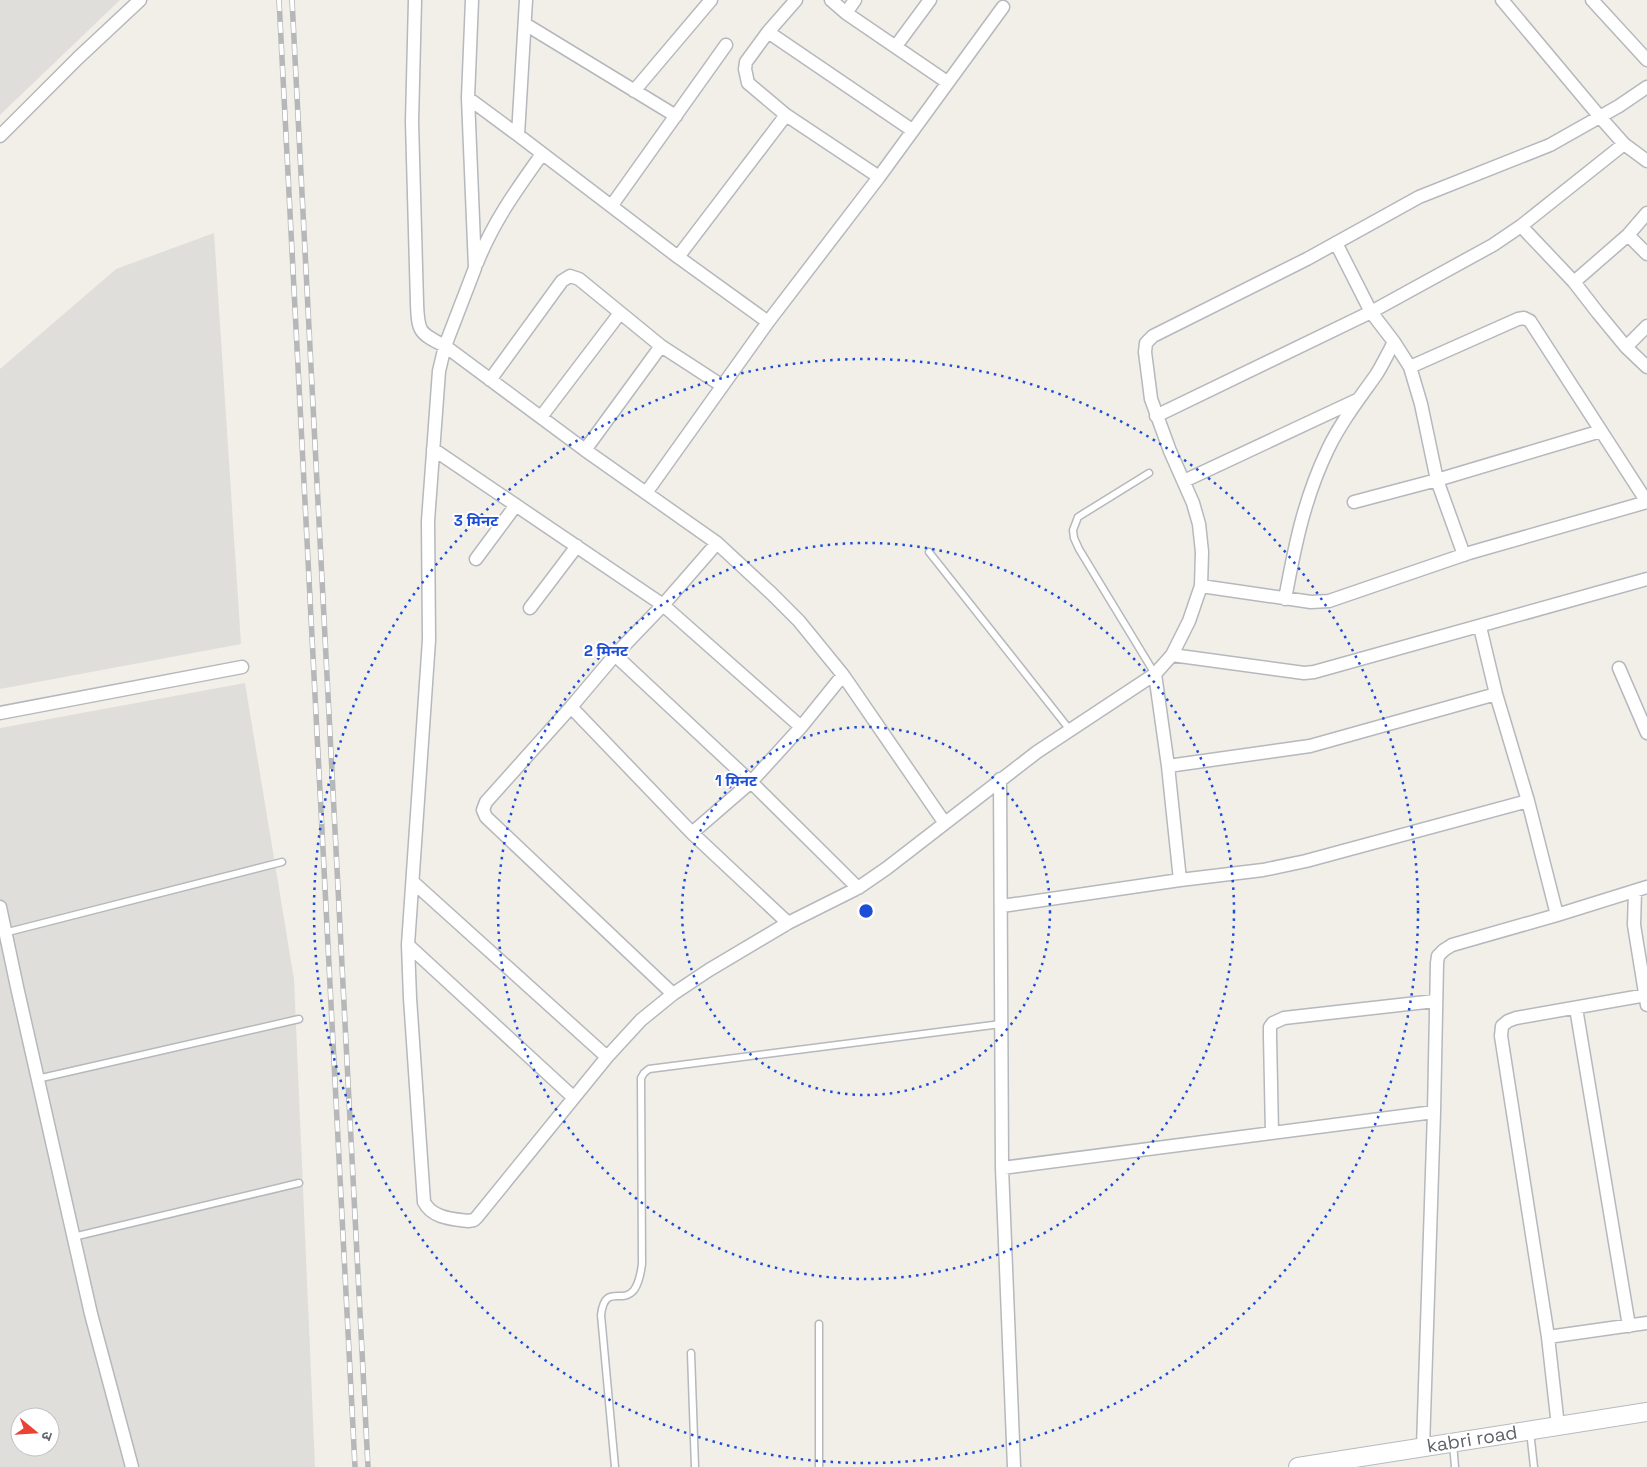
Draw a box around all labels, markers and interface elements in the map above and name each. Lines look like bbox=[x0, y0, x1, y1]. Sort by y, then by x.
text: 3 मिनट bbox=[454, 511, 499, 530]
text: 2 मिनट bbox=[584, 641, 629, 660]
text: 1 मिनट bbox=[715, 771, 758, 790]
centre of rings bbox=[857, 902, 875, 920]
north arrow bbox=[10, 1407, 60, 1457]
street label: kabri road bbox=[1425, 1420, 1519, 1458]
text: उ bbox=[37, 1429, 57, 1443]

